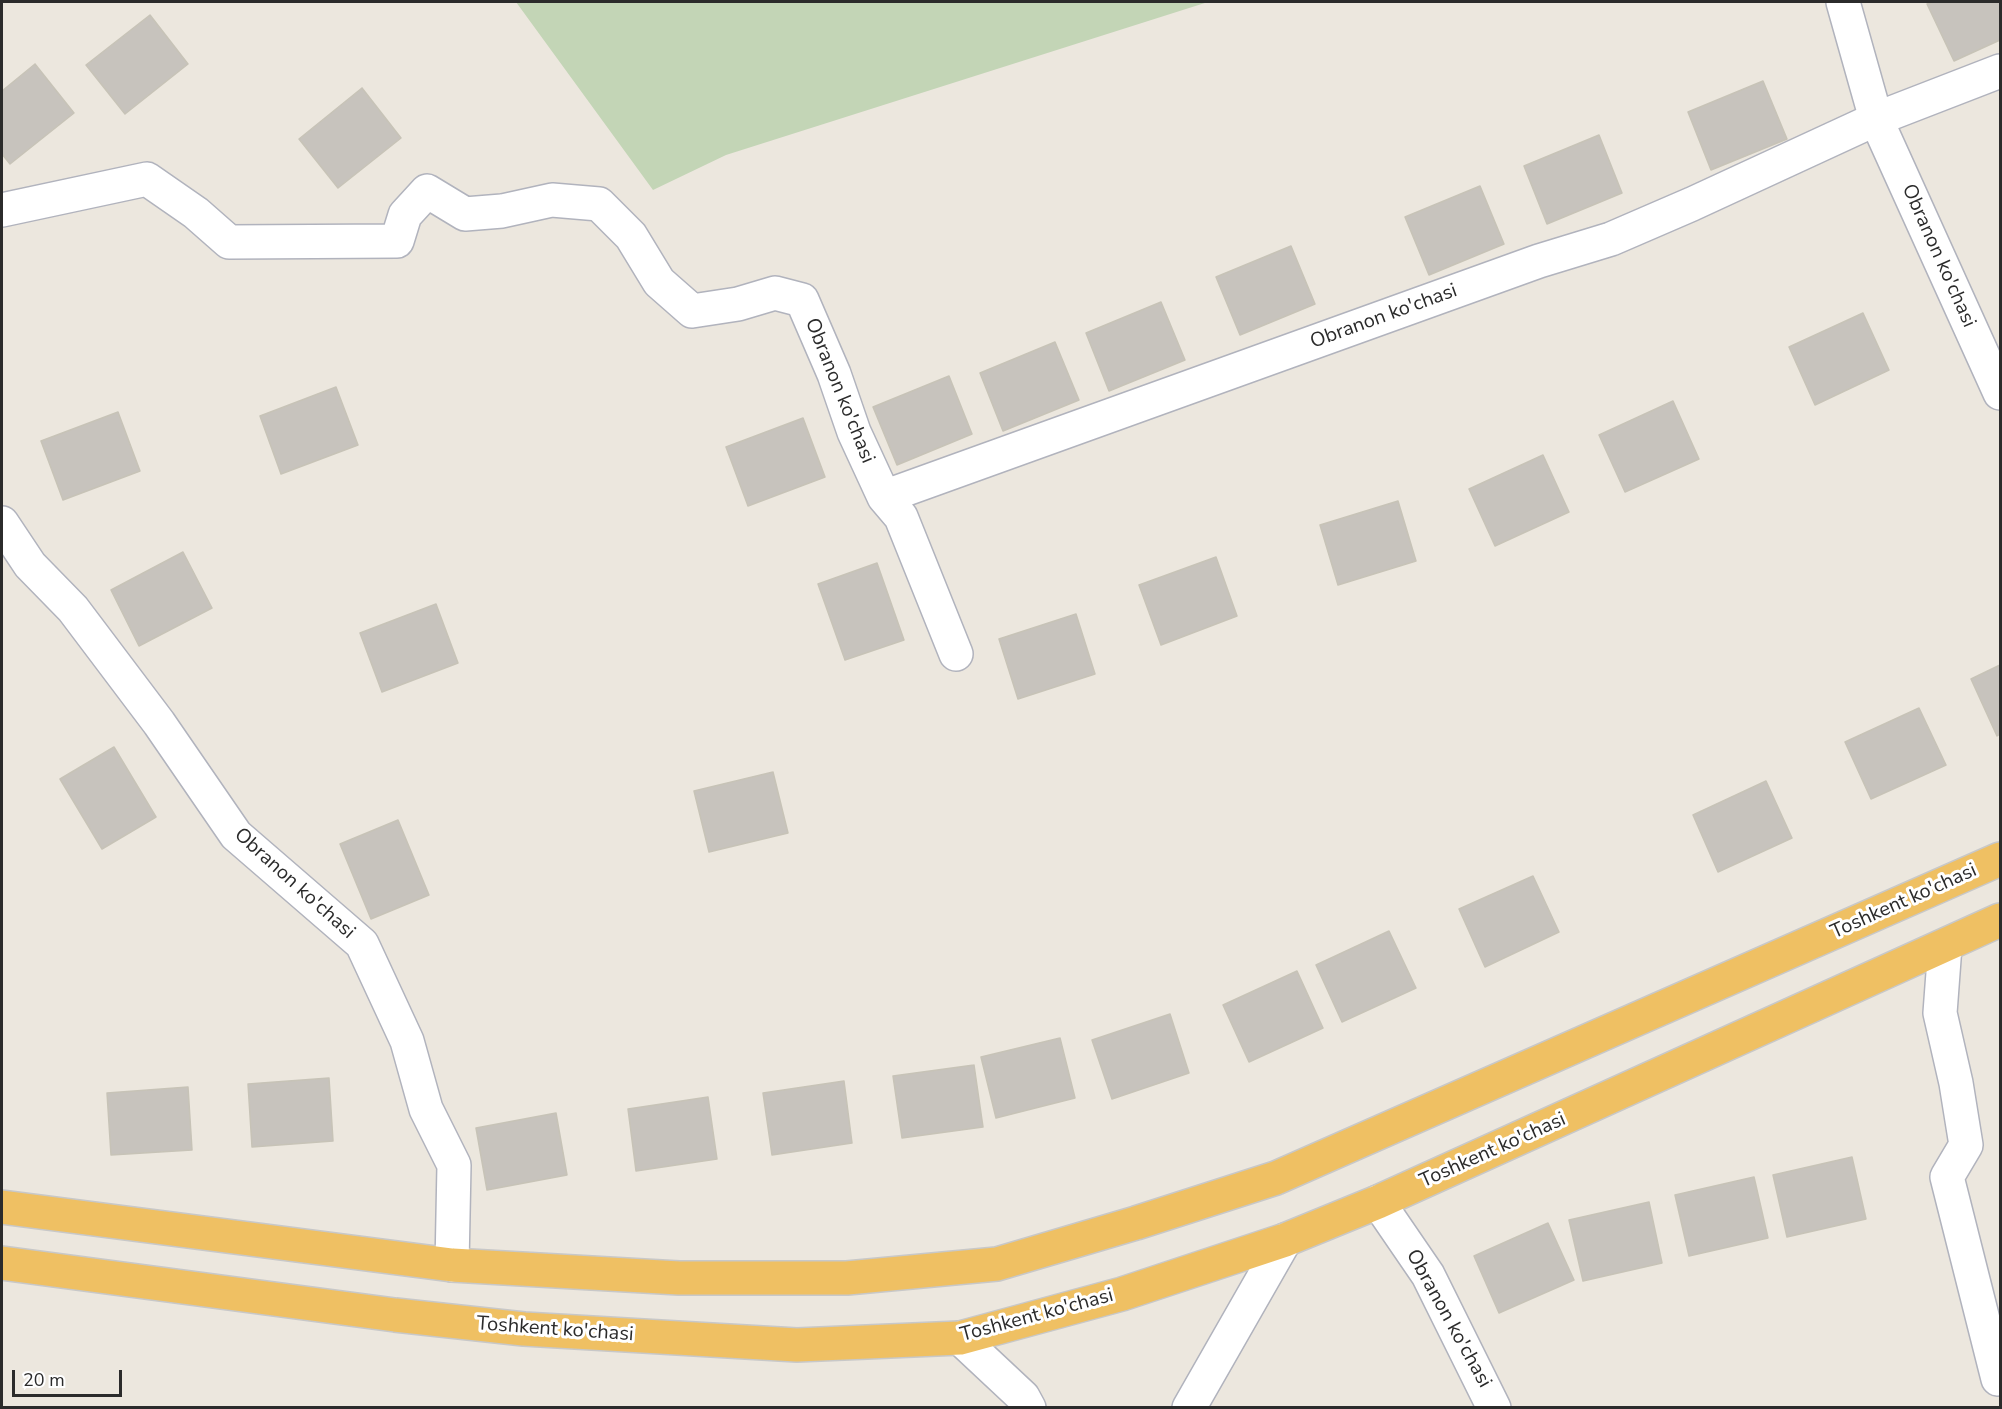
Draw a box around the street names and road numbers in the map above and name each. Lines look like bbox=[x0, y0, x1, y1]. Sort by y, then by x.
street label: Obranon ko'chasi bbox=[1896, 181, 1980, 331]
street label: Obranon ko'chasi bbox=[1307, 279, 1461, 355]
street label: Obranon ko'chasi bbox=[799, 315, 879, 467]
street label: Obranon ko'chasi bbox=[229, 823, 359, 945]
street label: Toshkent ko'chasi bbox=[1827, 859, 1981, 945]
street label: Toshkent ko'chasi bbox=[1416, 1108, 1570, 1194]
street label: Obranon ko'chasi bbox=[1400, 1246, 1496, 1392]
street label: Toshkent ko'chasi bbox=[958, 1284, 1116, 1348]
street label: Toshkent ko'chasi bbox=[476, 1313, 634, 1347]

